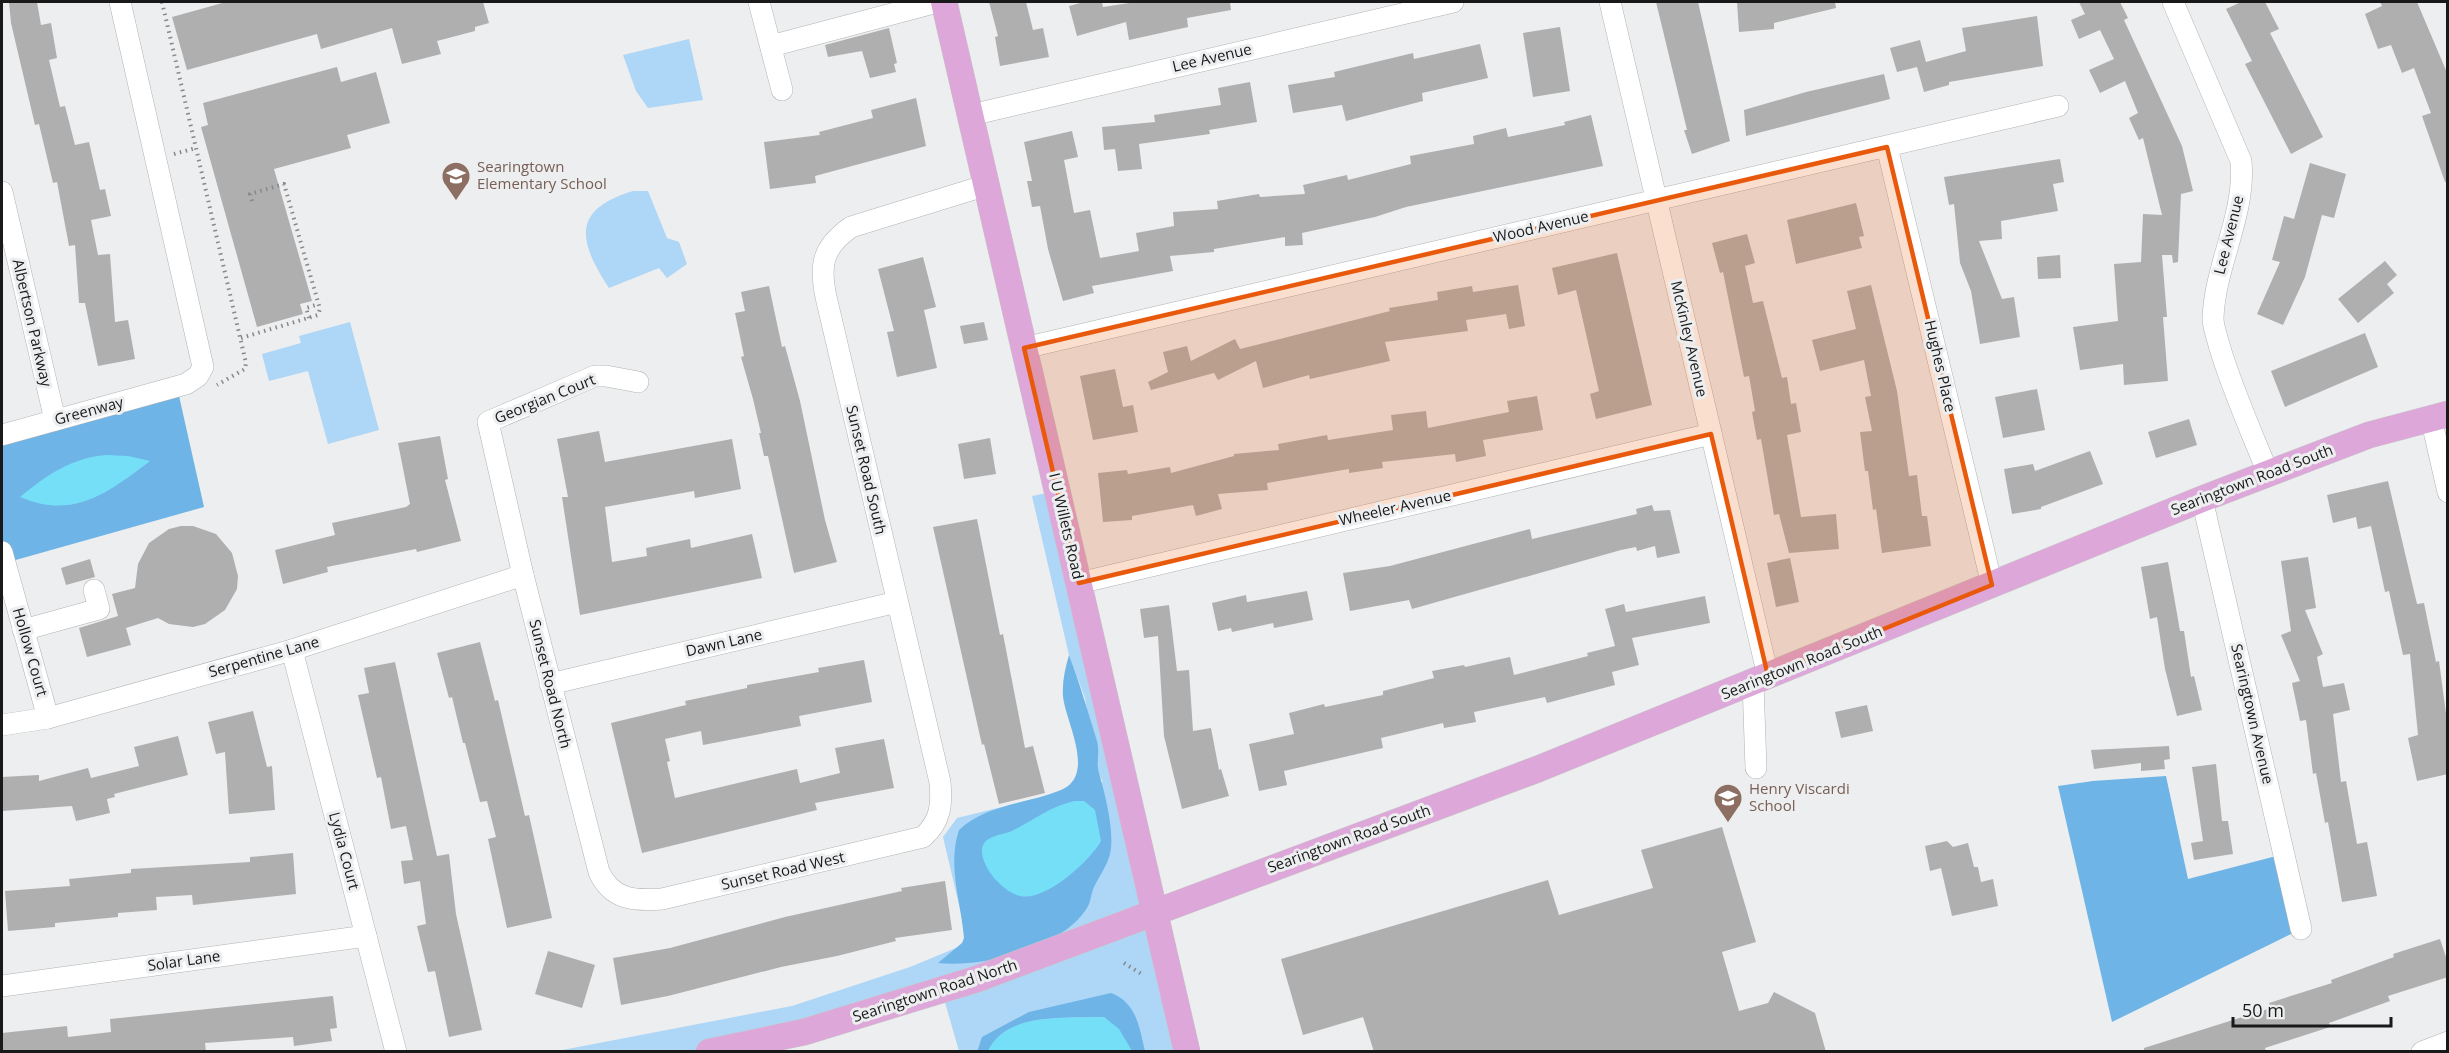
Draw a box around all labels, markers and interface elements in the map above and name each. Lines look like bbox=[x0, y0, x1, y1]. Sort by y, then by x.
street label: Lee Avenue bbox=[1170, 38, 1253, 76]
place label: Searingtown Elementary School bbox=[477, 156, 607, 193]
school or university icon: Searingtown Elementary School bbox=[440, 160, 472, 202]
street label: Lee Avenue bbox=[2209, 193, 2248, 276]
street label: Wood Avenue bbox=[1491, 205, 1590, 247]
street label: Albertson Parkway bbox=[9, 257, 57, 389]
street label: McKinley Avenue bbox=[1667, 279, 1713, 399]
street label: Hughes Place bbox=[1921, 318, 1961, 414]
street label: Georgian Court bbox=[491, 369, 598, 427]
street label: Greenway bbox=[52, 391, 126, 429]
street label: Sunset Road South bbox=[842, 403, 892, 536]
street label: Searingtown Road South bbox=[2168, 439, 2336, 519]
street label: I U Willets Road bbox=[1045, 471, 1089, 581]
street label: Wheeler Avenue bbox=[1337, 484, 1453, 530]
street label: Hollow Court bbox=[9, 605, 53, 698]
street label: Sunset Road North bbox=[525, 617, 577, 750]
street label: Searingtown Road South bbox=[1718, 621, 1885, 704]
street label: Dawn Lane bbox=[684, 624, 764, 661]
street label: Serpentine Lane bbox=[206, 631, 321, 681]
street label: Searingtown Avenue bbox=[2227, 642, 2279, 786]
place label: Henry Viscardi School bbox=[1749, 778, 1850, 815]
school or university icon: Henry Viscardi School bbox=[1712, 782, 1744, 824]
street label: Searingtown Road South bbox=[1264, 799, 1433, 877]
street label: Lydia Court bbox=[325, 810, 365, 892]
street label: Sunset Road West bbox=[719, 846, 846, 894]
street label: Solar Lane bbox=[146, 945, 221, 975]
street label: Searingtown Road North bbox=[850, 954, 1020, 1026]
scale bar bbox=[2233, 990, 2390, 1028]
text: 50 m bbox=[2242, 998, 2284, 1022]

